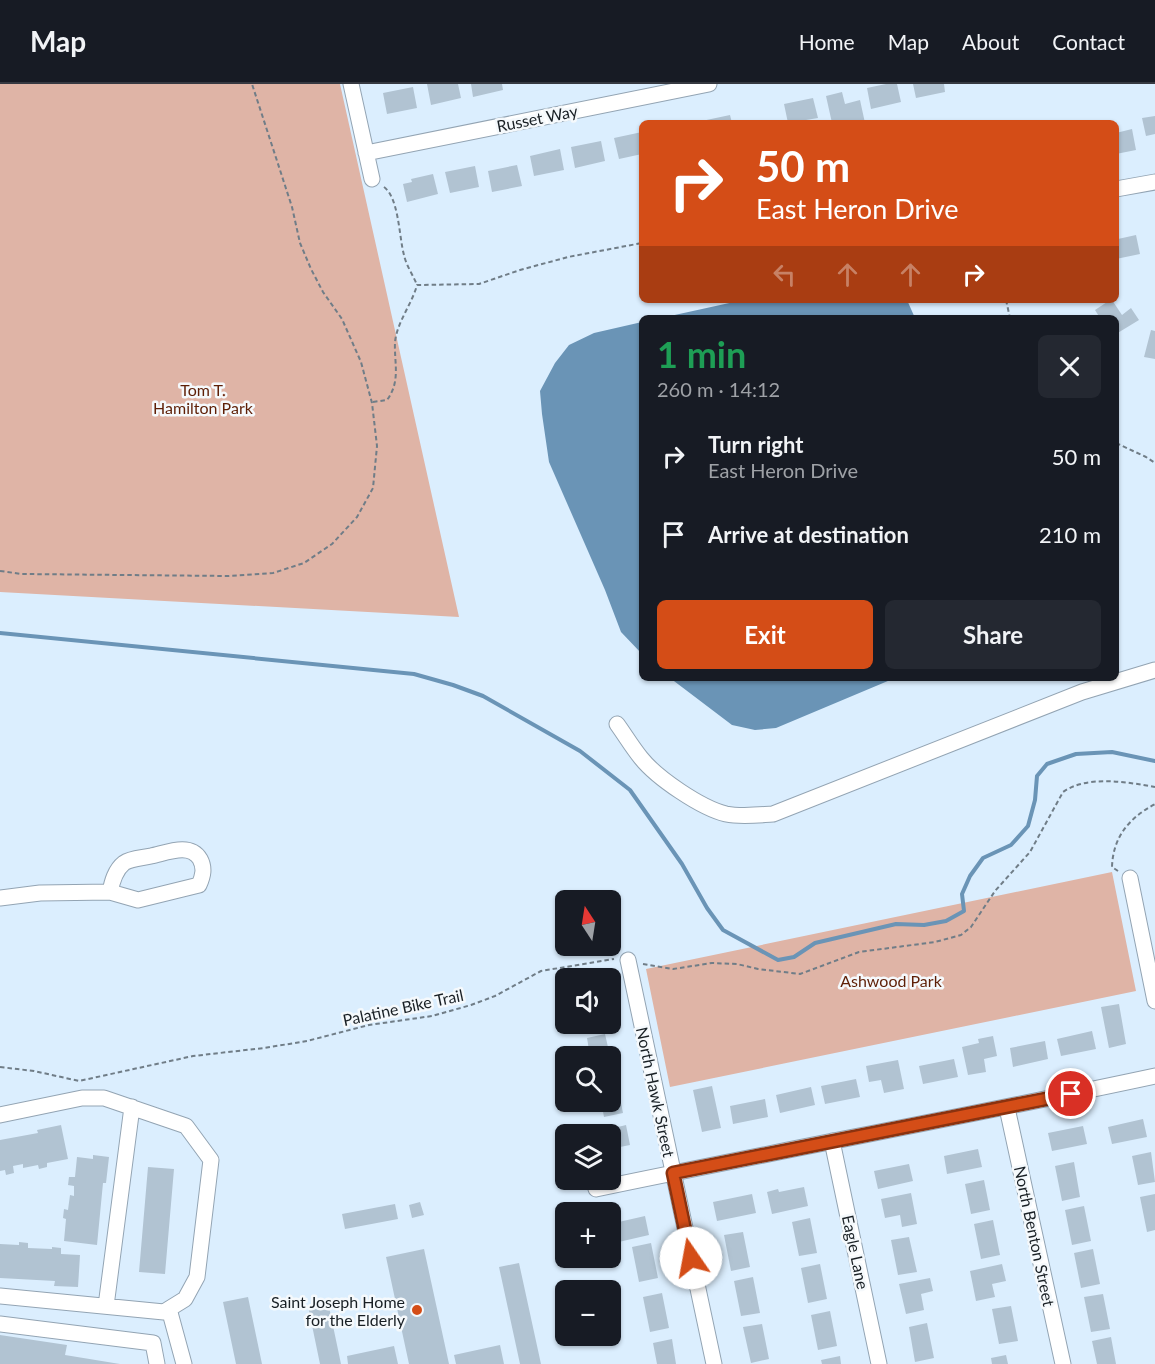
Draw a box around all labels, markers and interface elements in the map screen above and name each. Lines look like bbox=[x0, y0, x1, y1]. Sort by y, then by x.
text: Map bbox=[30, 24, 86, 58]
text: Home bbox=[799, 29, 855, 54]
text: Map bbox=[888, 29, 929, 54]
text: About bbox=[962, 29, 1019, 54]
text: Contact bbox=[1052, 29, 1125, 54]
street label: Russet Way bbox=[495, 101, 580, 135]
text: 50 m bbox=[756, 141, 850, 191]
icon: right bbox=[657, 144, 735, 222]
text: East Heron Drive bbox=[756, 192, 959, 225]
icon: left bbox=[768, 258, 801, 291]
icon: ahead bbox=[831, 258, 864, 291]
icon: ahead bbox=[894, 258, 927, 291]
icon: right bbox=[957, 258, 990, 291]
text: 1 min bbox=[657, 332, 746, 376]
button: close bbox=[1038, 335, 1101, 398]
text: 260 m · 14:12 bbox=[657, 377, 780, 401]
park label: Tom T. Hamilton Park bbox=[153, 380, 254, 417]
text: Turn right bbox=[708, 431, 803, 458]
icon: right bbox=[657, 440, 690, 473]
text: 50 m bbox=[1052, 443, 1101, 470]
text: East Heron Drive bbox=[708, 458, 858, 482]
icon: arrive bbox=[657, 518, 690, 551]
text: Arrive at destination bbox=[708, 521, 909, 548]
text: 210 m bbox=[1039, 521, 1101, 548]
button: Exit bbox=[657, 600, 873, 669]
button: Share bbox=[885, 600, 1101, 669]
north arrow bbox=[555, 890, 621, 956]
map controls bbox=[555, 890, 621, 1346]
button: sound bbox=[555, 968, 621, 1034]
park label: Ashwood Park bbox=[840, 971, 943, 990]
street label: Palatine Bike Trail bbox=[341, 985, 465, 1029]
street label: North Hawk Street bbox=[633, 1025, 679, 1159]
button: search bbox=[555, 1046, 621, 1112]
pin bbox=[1045, 1068, 1096, 1119]
icon: arrive bbox=[1054, 1077, 1087, 1110]
button: layers bbox=[555, 1124, 621, 1190]
street label: North Benton Street bbox=[1011, 1164, 1059, 1308]
button: + bbox=[555, 1202, 621, 1268]
street label: Eagle Lane bbox=[839, 1213, 873, 1291]
position arrow bbox=[659, 1226, 723, 1290]
button: − bbox=[555, 1280, 621, 1346]
place label: Saint Joseph Home for the Elderly bbox=[271, 1292, 406, 1329]
marker: Saint Joseph Home for the Elderly bbox=[410, 1303, 424, 1317]

